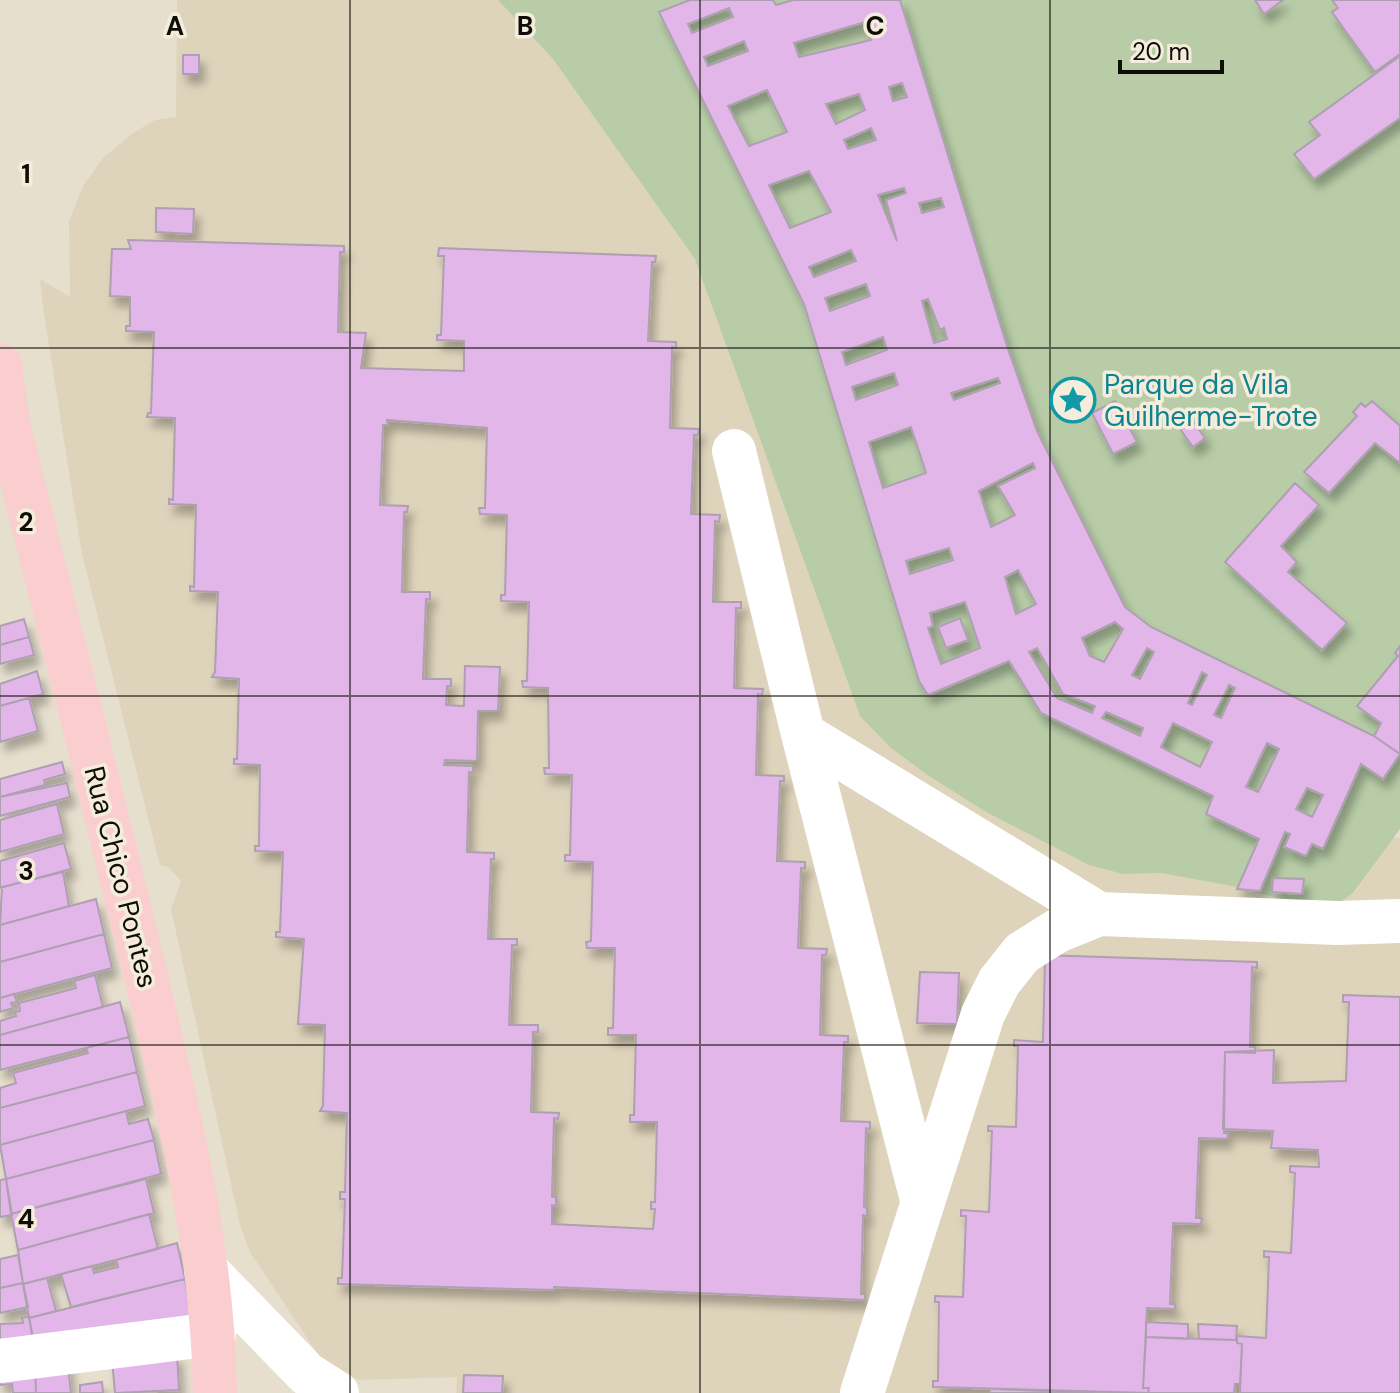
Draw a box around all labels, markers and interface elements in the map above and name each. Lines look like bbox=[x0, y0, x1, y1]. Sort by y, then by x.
text: A bbox=[166, 9, 184, 43]
text: B bbox=[517, 9, 533, 43]
text: C bbox=[865, 9, 885, 43]
scale bar bbox=[1120, 24, 1222, 74]
text: 20 m bbox=[1132, 36, 1190, 67]
text: 1 bbox=[21, 157, 31, 191]
place label: Parque da Vila Guilherme-Trote bbox=[1104, 366, 1318, 435]
place icon: Parque da Vila Guilherme-Trote bbox=[1049, 376, 1097, 424]
text: 2 bbox=[18, 505, 34, 539]
street label: Rua Chico Pontes bbox=[76, 762, 166, 992]
text: 3 bbox=[18, 854, 34, 888]
text: 4 bbox=[18, 1202, 34, 1236]

